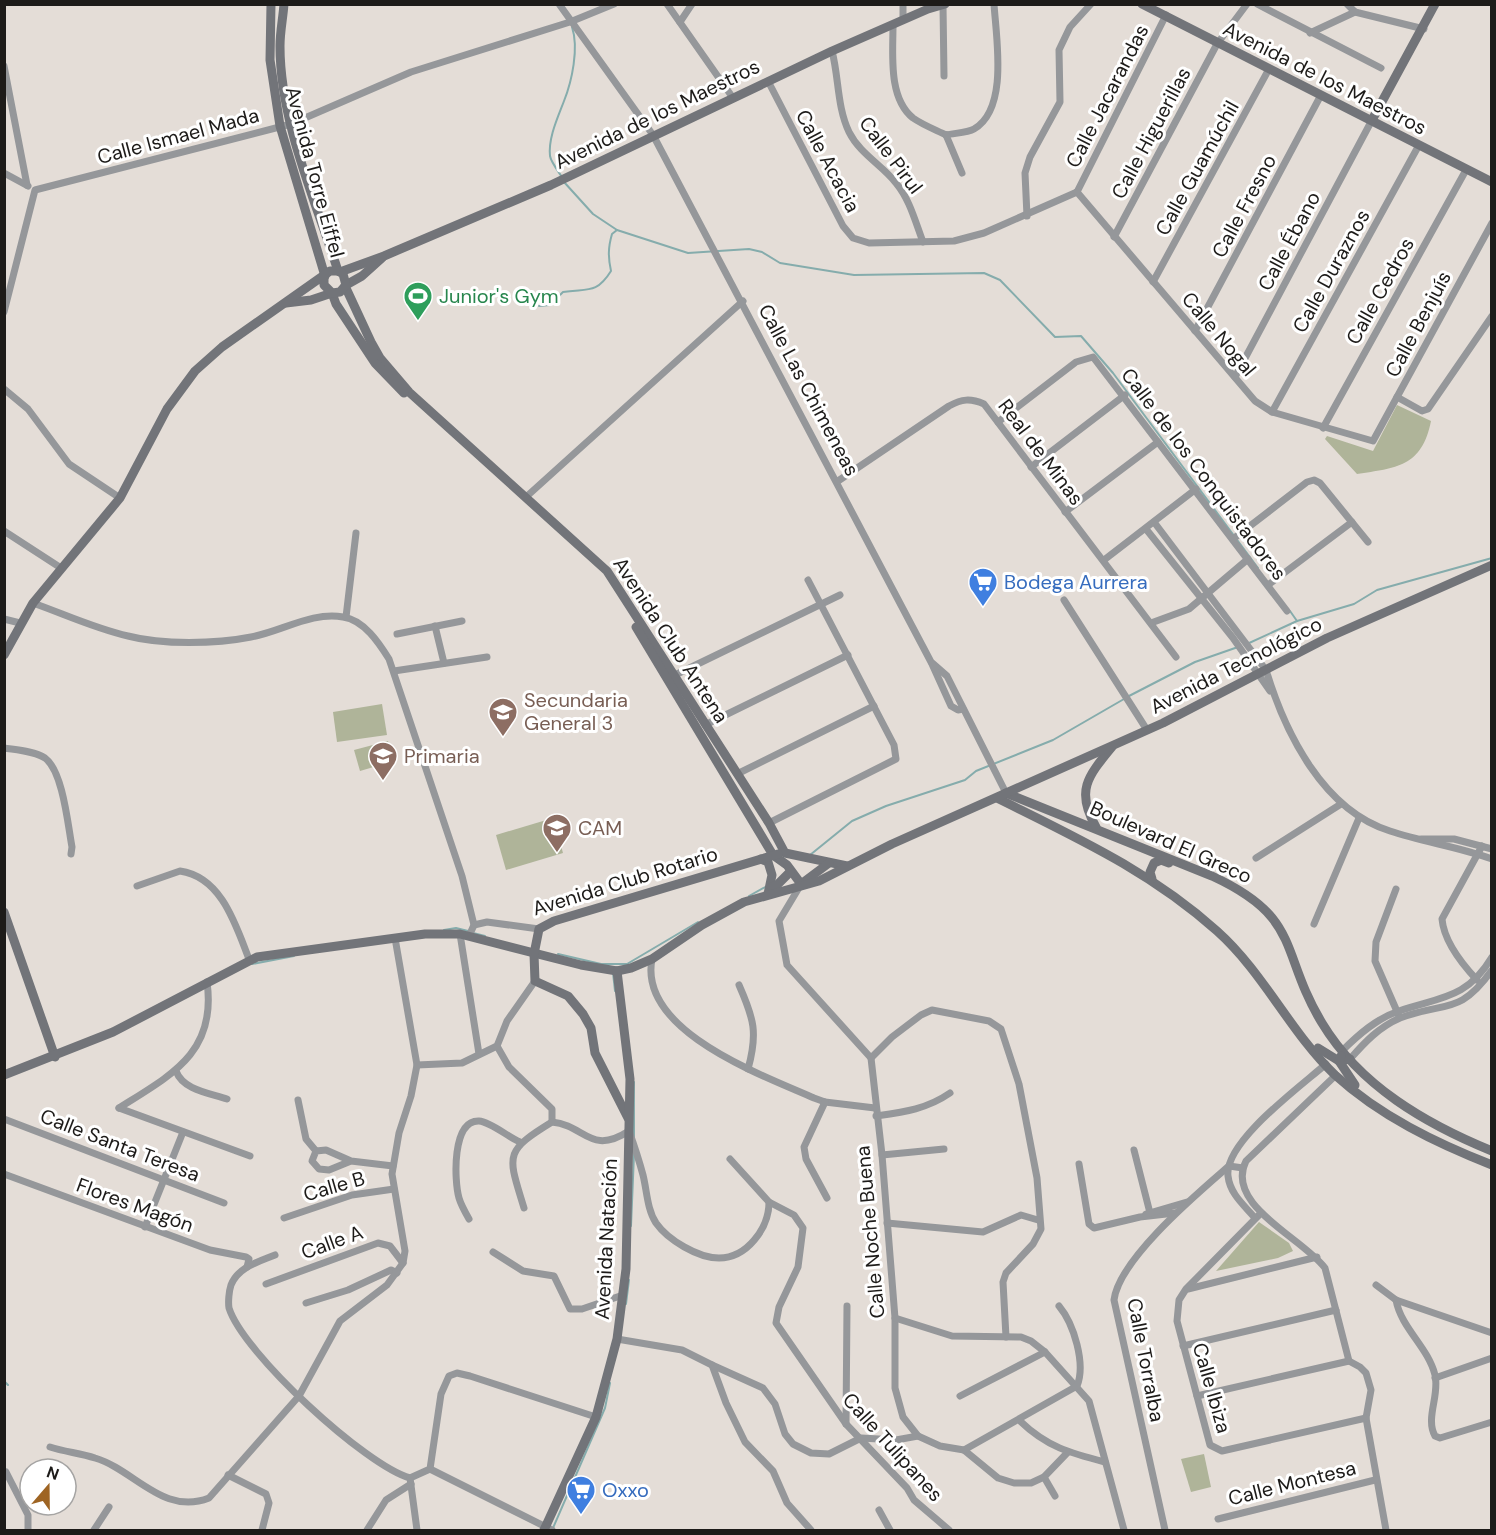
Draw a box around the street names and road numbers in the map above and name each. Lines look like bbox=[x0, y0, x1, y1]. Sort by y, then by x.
street label: Avenida de los Maestros bbox=[1219, 15, 1431, 141]
street label: Calle Jacarandas bbox=[1060, 20, 1154, 172]
street label: Avenida de los Maestros bbox=[550, 53, 764, 175]
street label: Calle Higuerillas bbox=[1105, 63, 1197, 203]
street label: Avenida Torre Eiffel bbox=[280, 84, 350, 260]
street label: Calle Guamúchil bbox=[1149, 96, 1245, 240]
street label: Calle Ismael Mada bbox=[94, 102, 262, 170]
street label: Calle Acacia bbox=[790, 105, 866, 217]
street label: Calle Pirul bbox=[853, 111, 929, 199]
street label: Calle Fresno bbox=[1206, 150, 1282, 262]
street label: Calle Ébano bbox=[1252, 187, 1326, 295]
street label: Calle Duraznos bbox=[1286, 205, 1376, 337]
street label: Calle Cedros bbox=[1340, 233, 1420, 349]
street label: Calle Benjuís bbox=[1379, 266, 1457, 382]
street label: Calle Nogal bbox=[1176, 286, 1262, 382]
street label: Calle Las Chimeneas bbox=[753, 299, 865, 481]
street label: Calle de los Conquistadores bbox=[1116, 363, 1292, 585]
street label: Real de Minas bbox=[993, 394, 1089, 510]
street label: Avenida Club Antena bbox=[608, 552, 734, 728]
street label: Avenida Tecnológico bbox=[1146, 610, 1326, 720]
street label: Boulevard El Greco bbox=[1086, 795, 1256, 889]
street label: Avenida Club Rotario bbox=[529, 840, 721, 922]
street label: Calle Santa Teresa bbox=[36, 1103, 204, 1187]
street label: Calle Noche Buena bbox=[849, 1145, 891, 1319]
street label: Avenida Natación bbox=[589, 1158, 623, 1320]
street label: Calle B bbox=[300, 1165, 368, 1207]
street label: Flores Magón bbox=[73, 1172, 197, 1238]
street label: Calle A bbox=[297, 1219, 367, 1265]
street label: Calle Torralba bbox=[1121, 1296, 1171, 1424]
street label: Calle Ibiza bbox=[1187, 1340, 1237, 1436]
street label: Calle Tulipanes bbox=[837, 1387, 949, 1507]
street label: Calle Montesa bbox=[1225, 1455, 1359, 1511]

